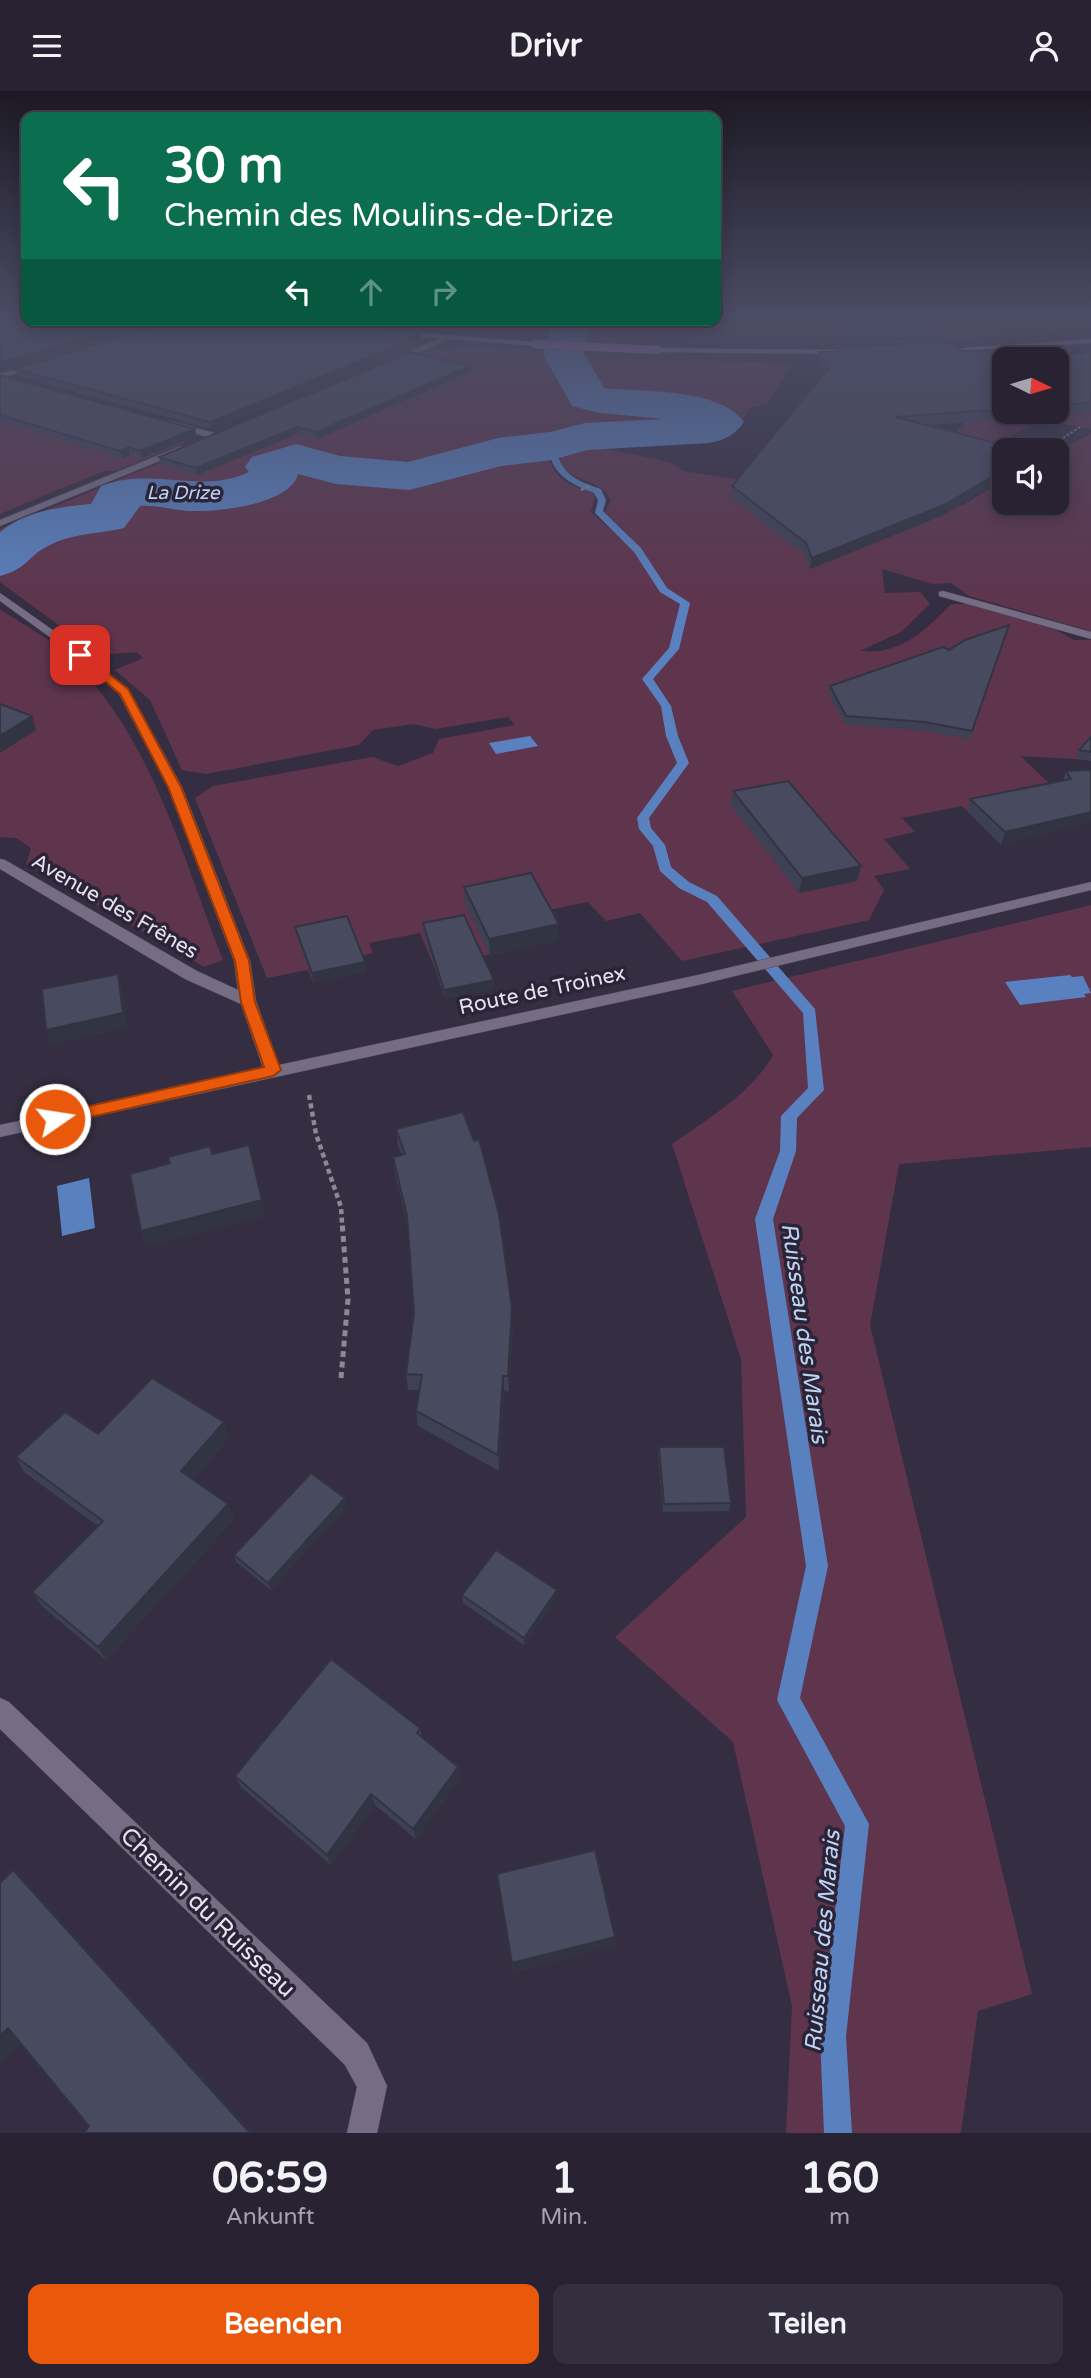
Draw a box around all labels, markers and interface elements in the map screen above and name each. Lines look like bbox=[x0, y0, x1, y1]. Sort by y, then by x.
icon: menu bbox=[28, 27, 66, 65]
text: Drivr bbox=[509, 27, 582, 65]
icon: person bbox=[1025, 27, 1063, 65]
text: 30 m bbox=[164, 137, 283, 196]
icon: left bbox=[49, 140, 140, 231]
text: Chemin des Moulins-de-Drize bbox=[164, 197, 614, 235]
icon: left bbox=[279, 273, 317, 311]
icon: ahead bbox=[352, 273, 390, 311]
icon: right bbox=[425, 273, 463, 311]
north arrow bbox=[992, 347, 1069, 423]
map controls bbox=[992, 347, 1069, 515]
button: sound bbox=[992, 438, 1069, 515]
water label: La Drize bbox=[147, 482, 221, 504]
pin bbox=[50, 625, 110, 685]
icon: arrive bbox=[61, 636, 99, 674]
street label: Avenue des Frênes bbox=[27, 849, 202, 964]
street label: Route de Troinex bbox=[457, 961, 628, 1020]
position arrow bbox=[18, 1082, 92, 1156]
water label: Ruisseau des Marais bbox=[775, 1221, 834, 1447]
street label: Chemin du Ruisseau bbox=[114, 1821, 301, 2003]
water label: Ruisseau des Marais bbox=[799, 1827, 847, 2053]
text: 06:59 bbox=[212, 2153, 328, 2204]
text: 1 bbox=[551, 2153, 577, 2204]
text: 160 bbox=[800, 2153, 879, 2204]
text: Ankunft bbox=[226, 2203, 314, 2231]
text: Min. bbox=[540, 2203, 588, 2231]
text: m bbox=[829, 2203, 850, 2231]
button: Beenden bbox=[28, 2284, 539, 2364]
button: Teilen bbox=[553, 2284, 1063, 2364]

